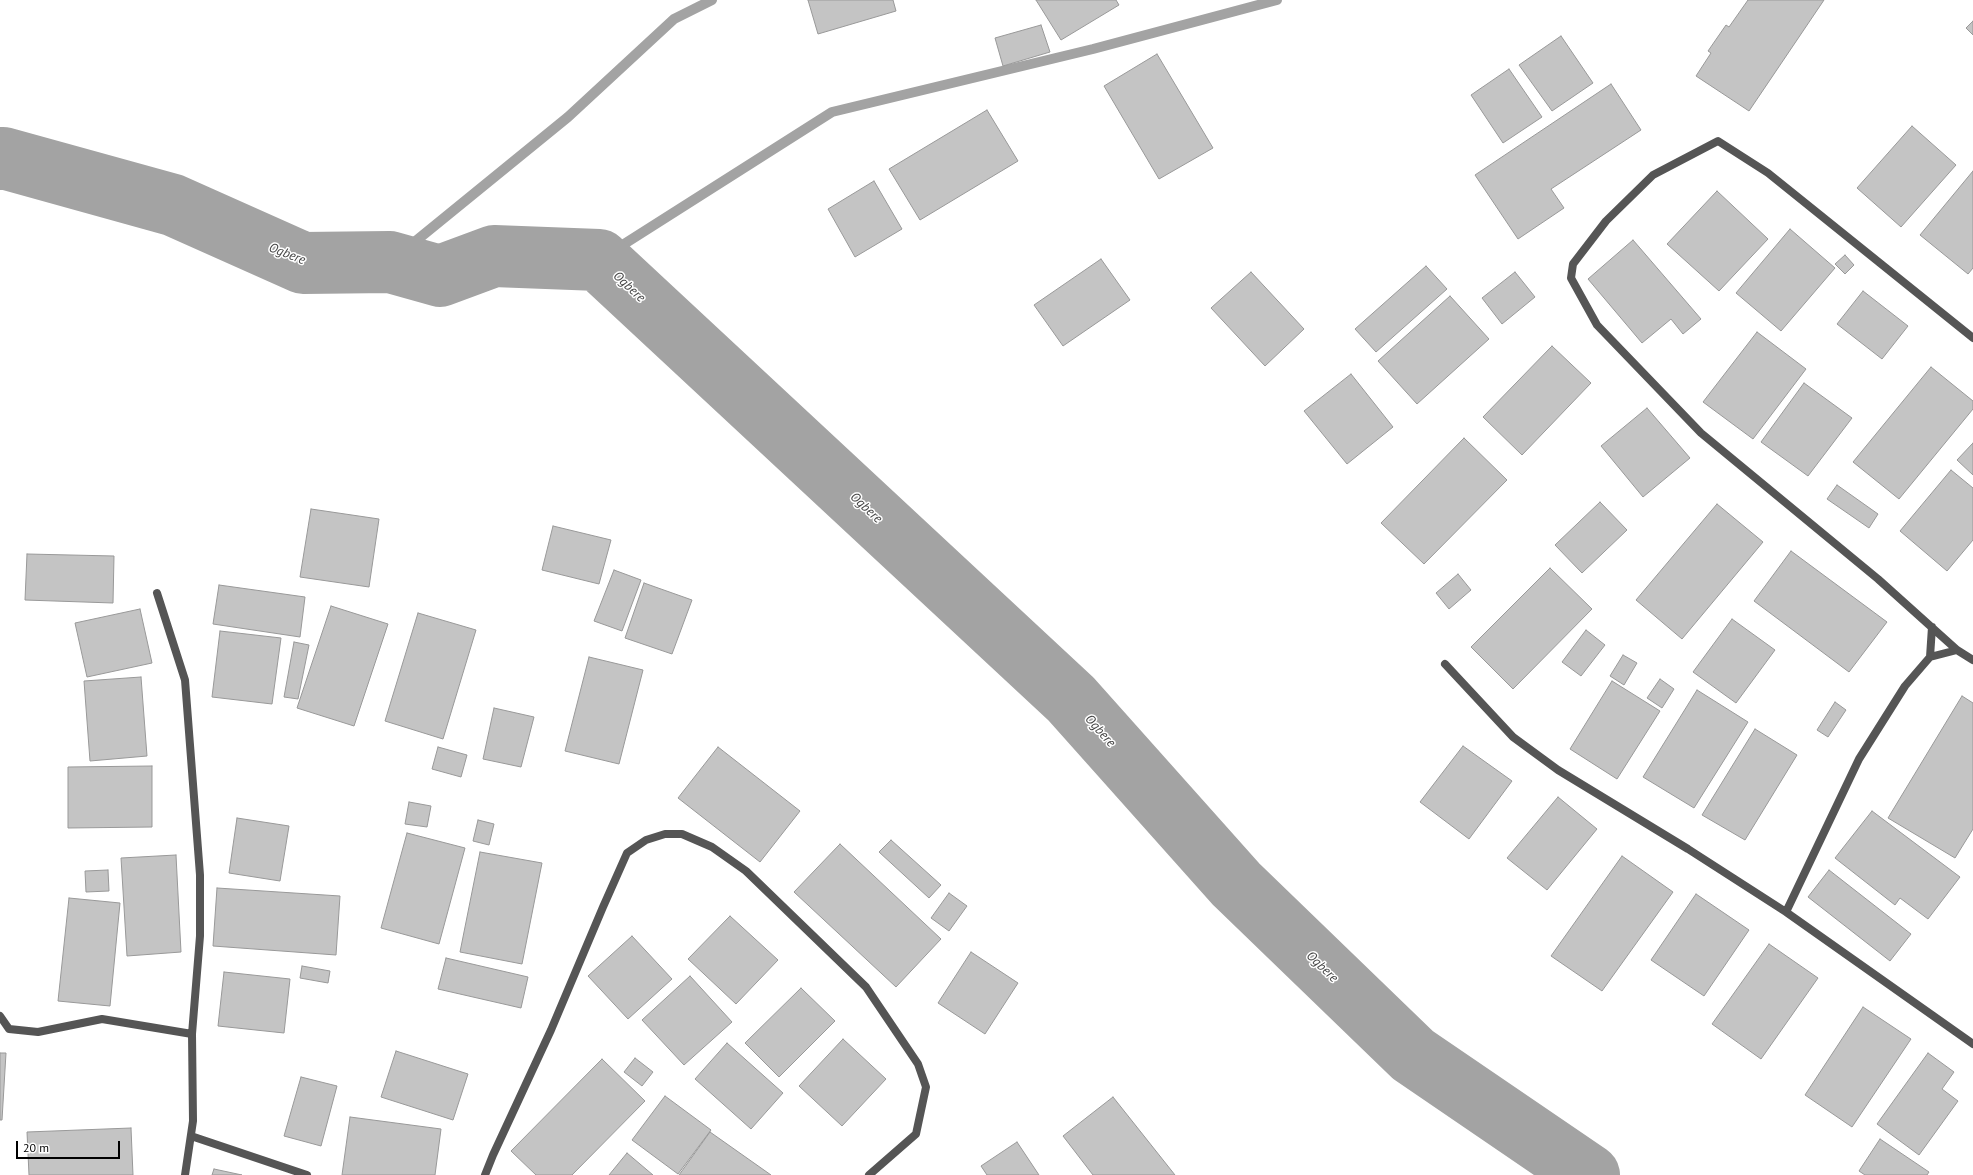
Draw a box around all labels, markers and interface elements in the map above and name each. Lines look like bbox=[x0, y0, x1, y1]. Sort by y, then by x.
water label: Ogbere bbox=[266, 240, 308, 268]
water label: Ogbere bbox=[610, 268, 648, 306]
water label: Ogbere bbox=[847, 489, 885, 527]
water label: Ogbere bbox=[1081, 712, 1119, 750]
water label: Ogbere bbox=[1303, 948, 1341, 986]
scale bar bbox=[18, 1133, 122, 1159]
text: 20 m bbox=[23, 1140, 49, 1155]

